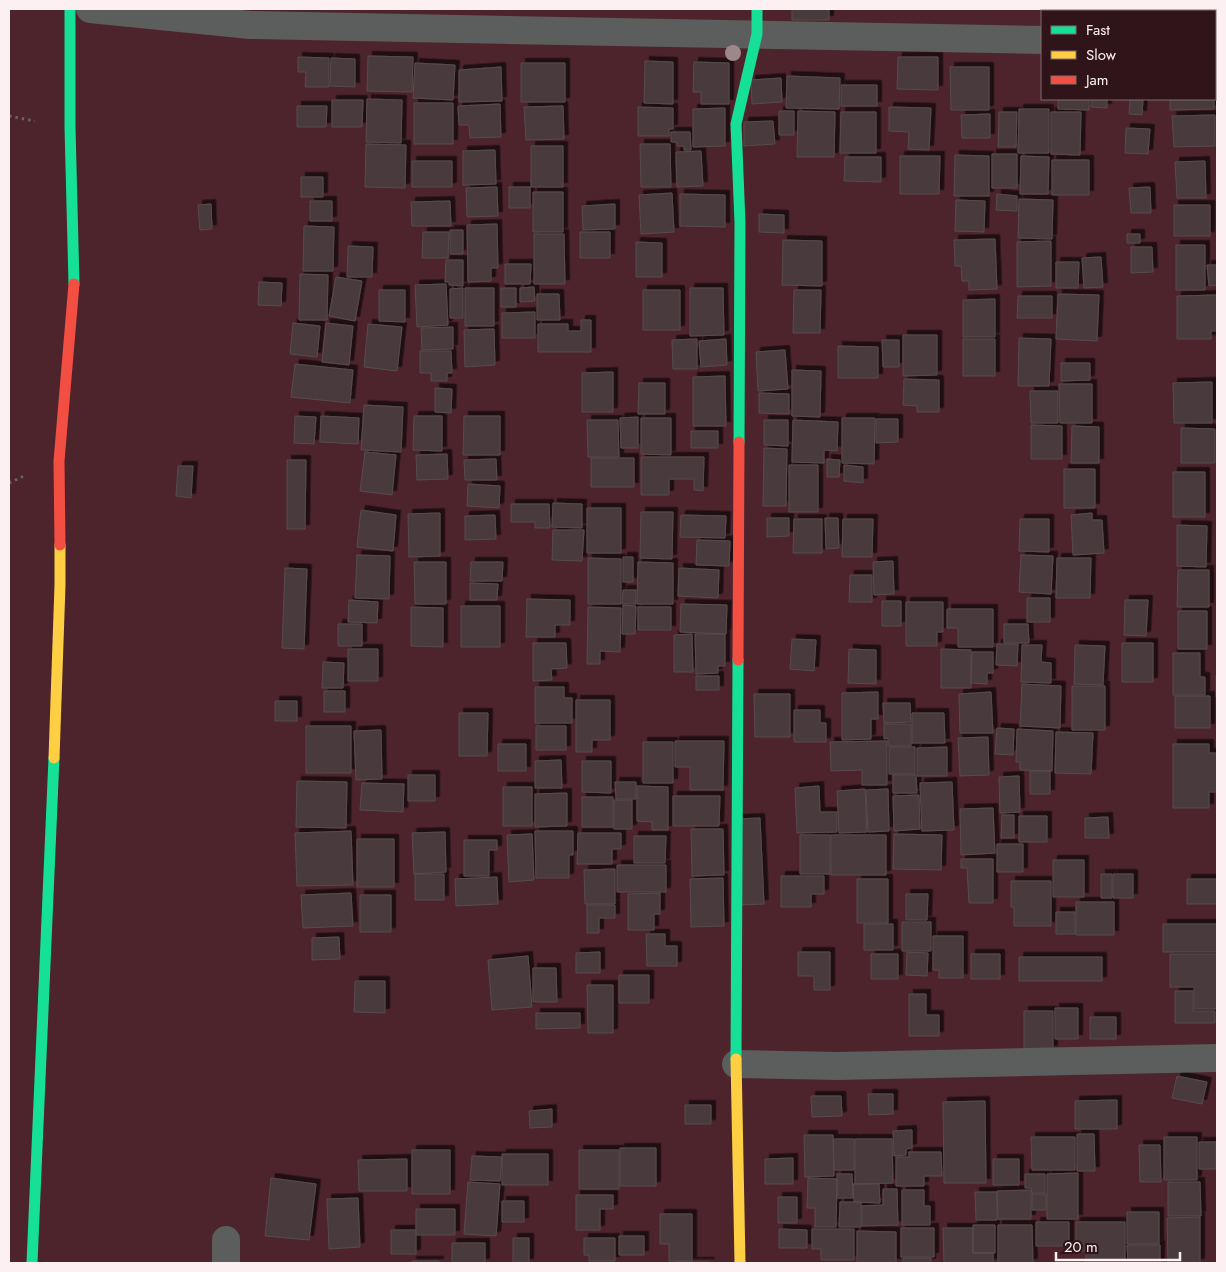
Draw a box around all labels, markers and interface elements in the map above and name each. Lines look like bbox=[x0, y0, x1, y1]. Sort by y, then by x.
legend bbox=[1041, 10, 1216, 100]
text: Fast bbox=[1086, 19, 1110, 41]
text: Slow bbox=[1086, 44, 1117, 66]
text: Jam bbox=[1084, 69, 1109, 91]
scale bar bbox=[1056, 1230, 1180, 1262]
text: 20 m bbox=[1064, 1236, 1098, 1258]

